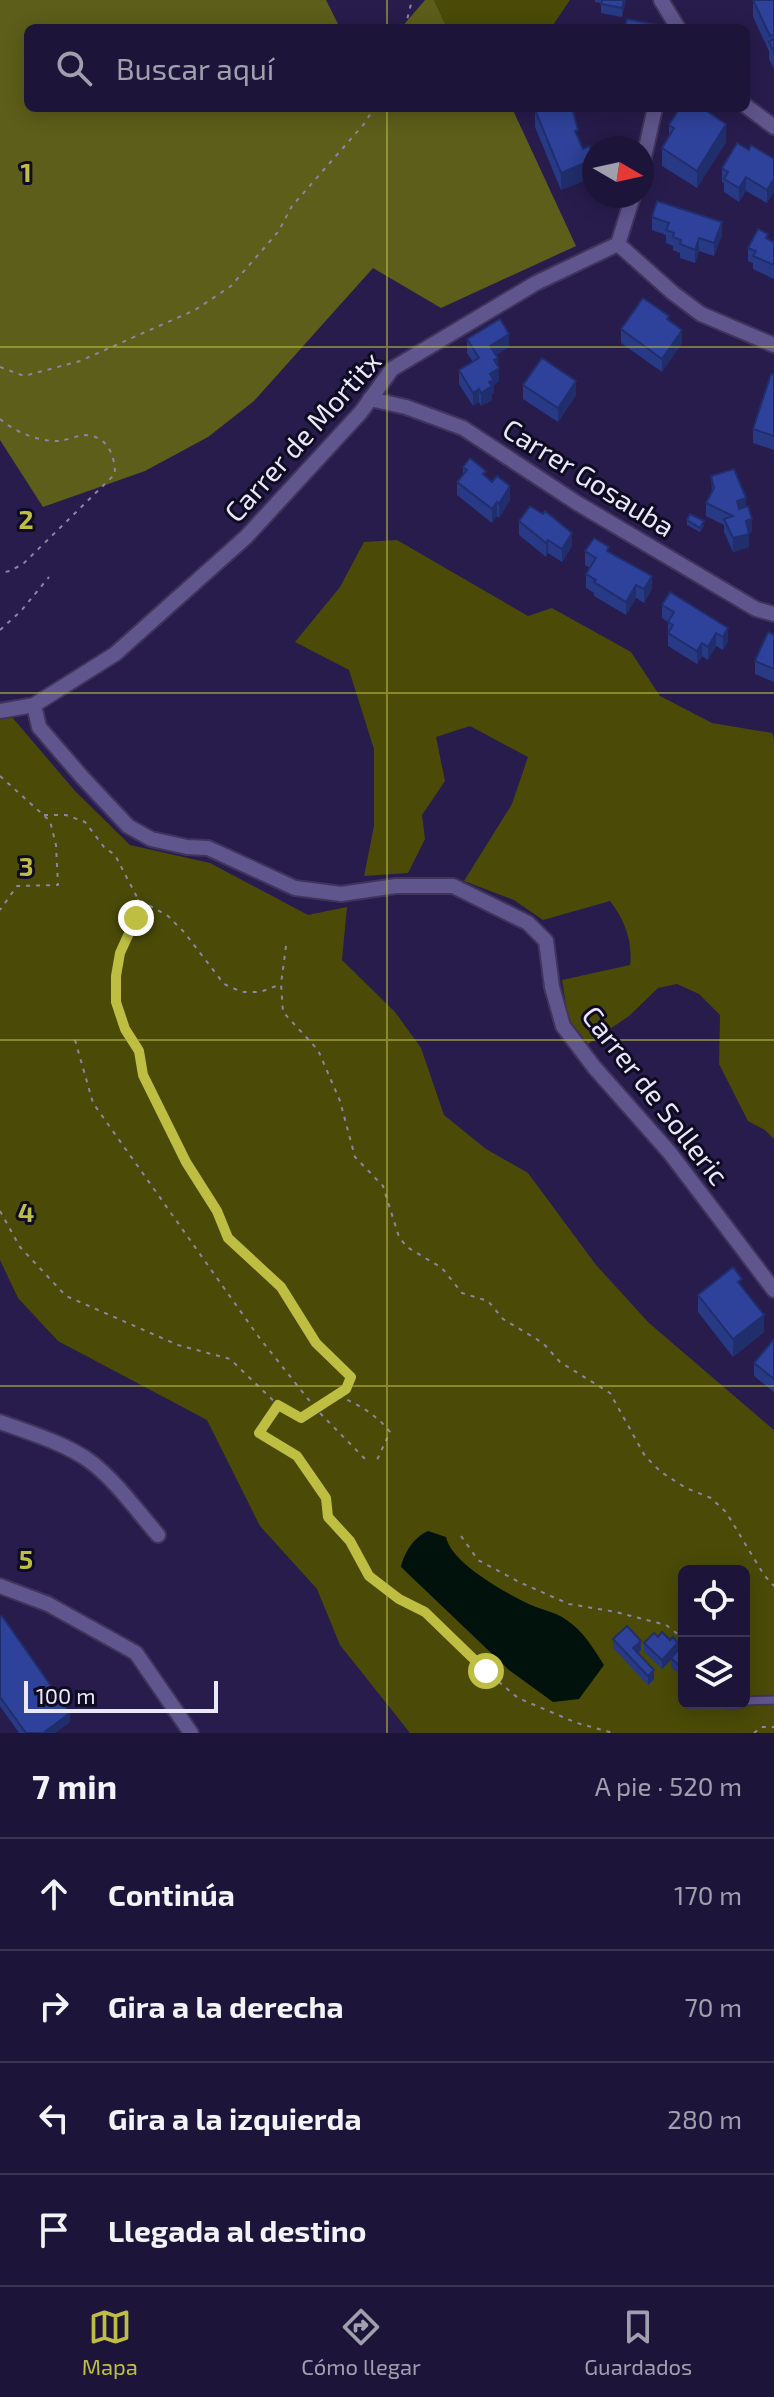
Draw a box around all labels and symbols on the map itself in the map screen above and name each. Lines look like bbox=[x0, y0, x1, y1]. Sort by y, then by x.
north arrow bbox=[582, 136, 654, 208]
text: 1 bbox=[20, 156, 32, 187]
street label: Carrer de Mortitx bbox=[217, 344, 388, 528]
street label: Carrer Gosauba bbox=[497, 411, 681, 543]
text: 2 bbox=[18, 503, 34, 534]
text: 3 bbox=[19, 850, 33, 881]
route end bbox=[118, 900, 154, 936]
street label: Carrer de Solleric bbox=[576, 999, 736, 1191]
text: 4 bbox=[18, 1196, 34, 1227]
text: 5 bbox=[19, 1543, 33, 1574]
route start bbox=[468, 1653, 504, 1689]
scale bar bbox=[24, 1677, 218, 1713]

